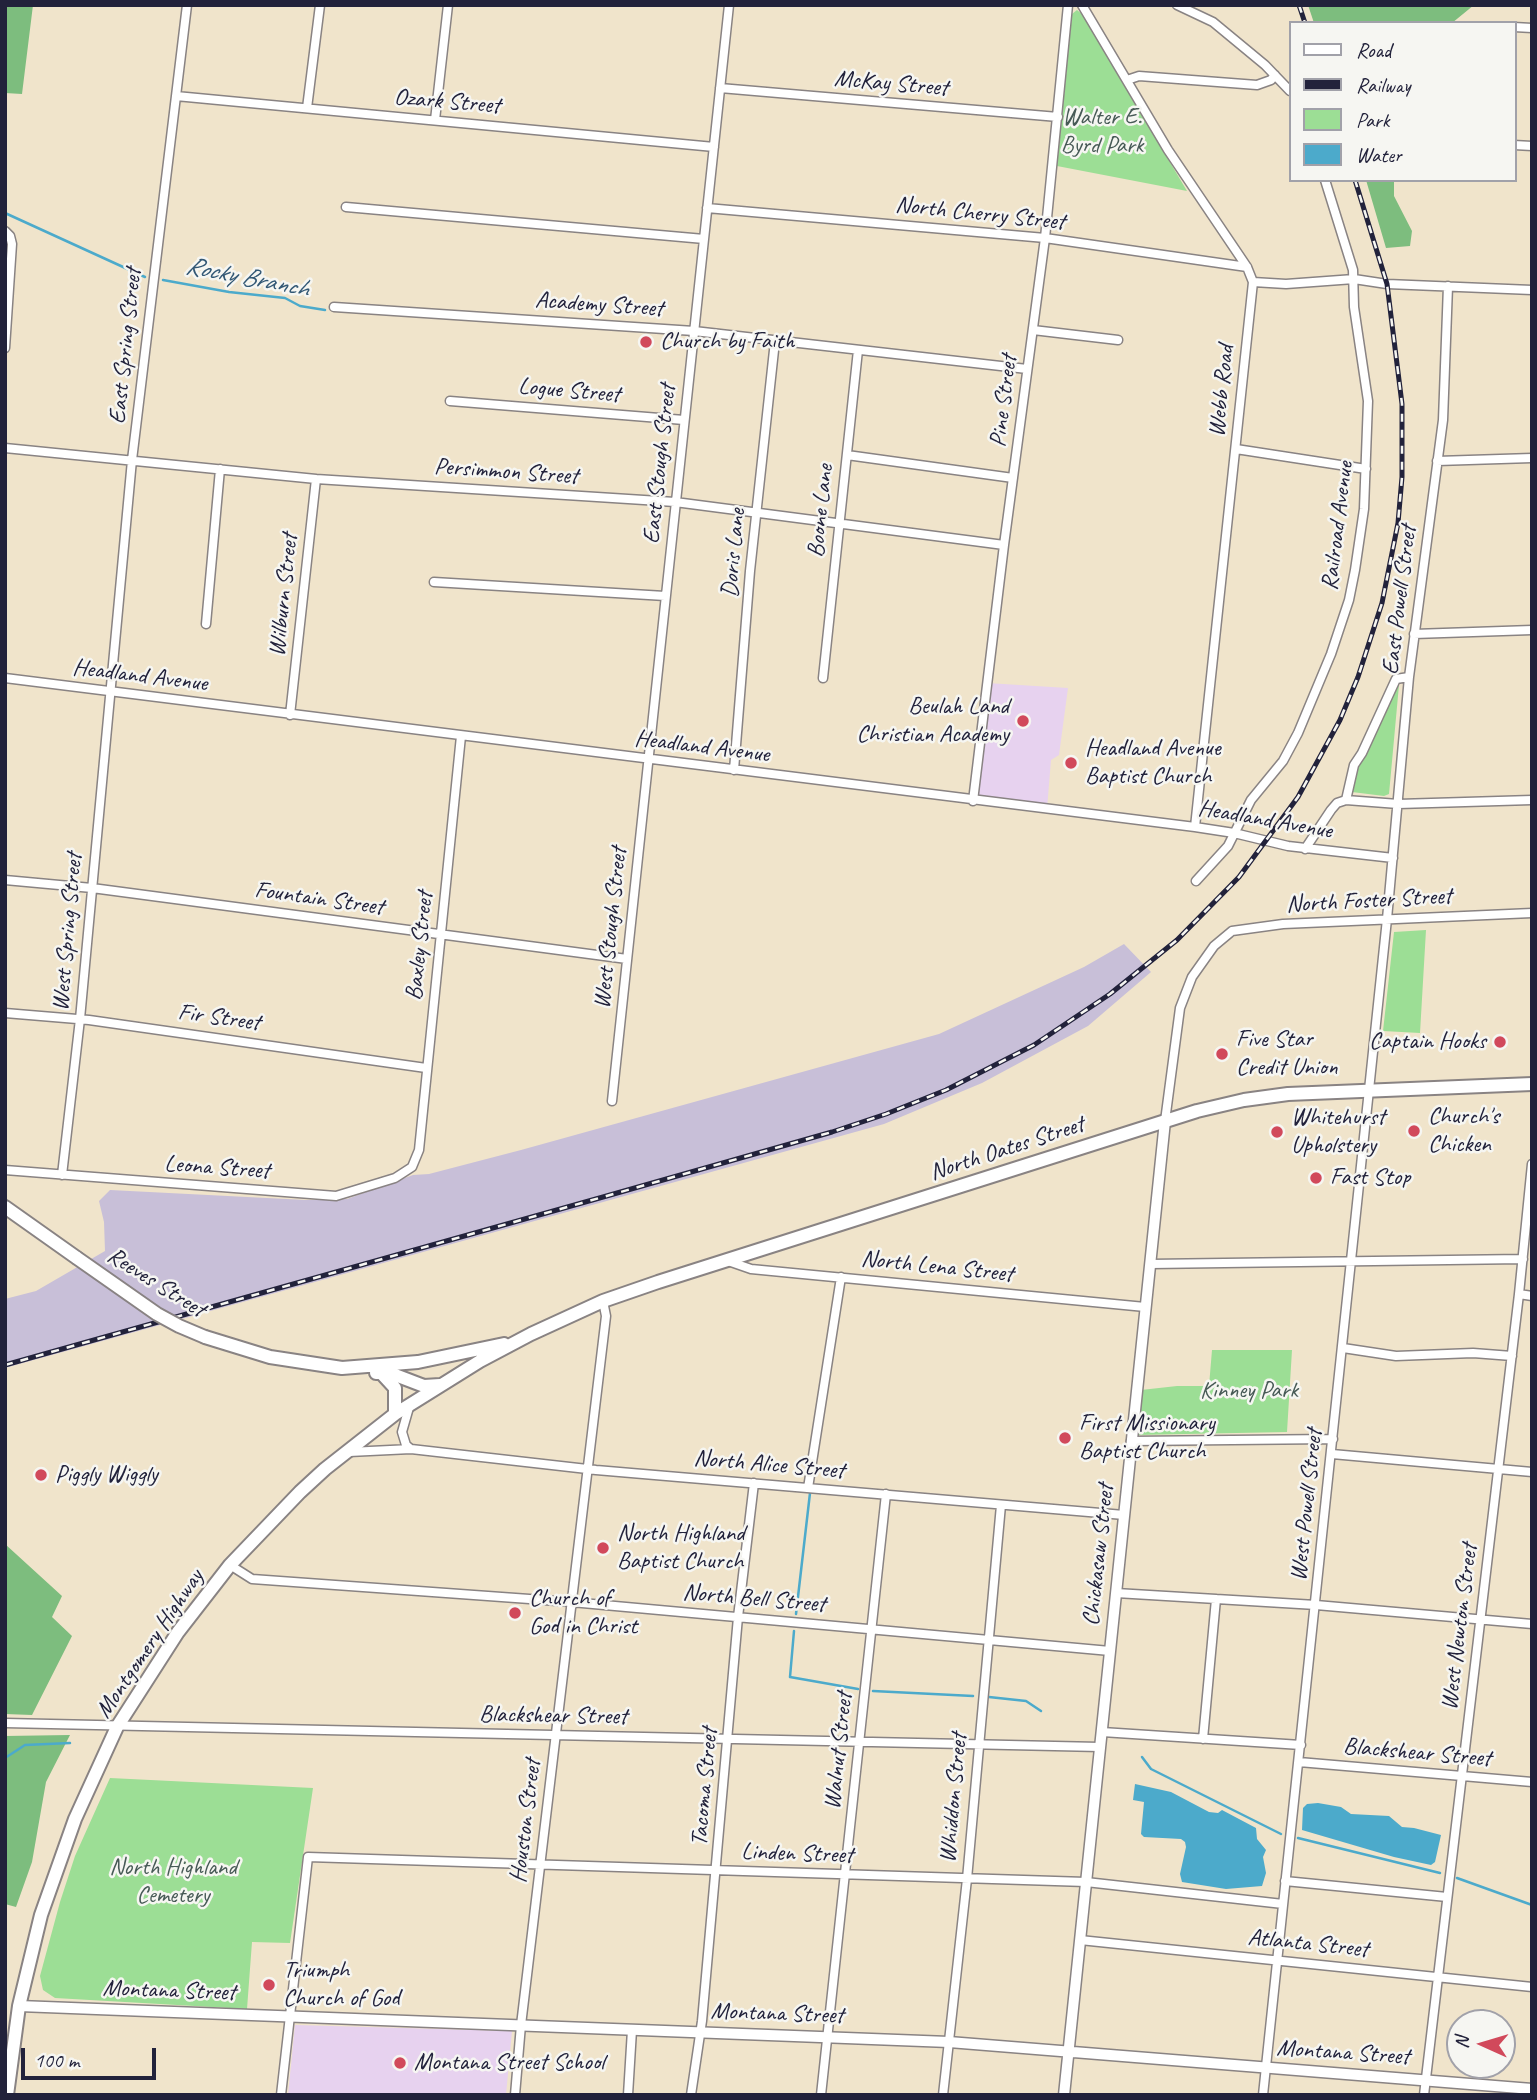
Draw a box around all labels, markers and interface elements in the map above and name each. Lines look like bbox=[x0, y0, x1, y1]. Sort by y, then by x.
legend bbox=[1288, 21, 1516, 182]
text: Road bbox=[1356, 37, 1391, 63]
street label: McKay Street bbox=[833, 65, 949, 103]
text: Railway bbox=[1356, 72, 1410, 98]
street label: Ozark Street bbox=[393, 83, 501, 121]
park label: Walter E. Byrd Park bbox=[1061, 104, 1143, 160]
text: Park bbox=[1356, 107, 1389, 133]
text: Water bbox=[1356, 142, 1402, 168]
street label: North Cherry Street bbox=[894, 191, 1066, 237]
water label: Rocky Branch bbox=[183, 251, 311, 305]
street label: East Spring Street bbox=[104, 267, 148, 425]
street label: Academy Street bbox=[534, 286, 664, 324]
place label: Church by Faith bbox=[660, 328, 794, 356]
marker: Church by Faith bbox=[638, 334, 654, 350]
street label: Webb Road bbox=[1203, 344, 1241, 438]
street label: Pine Street bbox=[984, 353, 1024, 449]
street label: Logue Street bbox=[517, 372, 621, 410]
street label: East Stough Street bbox=[637, 383, 683, 545]
street label: Persimmon Street bbox=[433, 453, 579, 491]
street label: Railroad Avenue bbox=[1316, 460, 1360, 592]
street label: Boone Lane bbox=[802, 463, 840, 559]
street label: Doris Lane bbox=[716, 507, 752, 599]
street label: East Powell Street bbox=[1377, 524, 1423, 676]
street label: Wilburn Street bbox=[263, 532, 305, 658]
street label: Headland Avenue bbox=[71, 653, 209, 699]
place label: Beulah Land Christian Academy bbox=[856, 693, 1009, 749]
marker: Beulah Land Christian Academy bbox=[1015, 713, 1031, 729]
street label: Headland Avenue bbox=[633, 724, 771, 770]
place label: Headland Avenue Baptist Church bbox=[1085, 735, 1220, 791]
marker: Headland Avenue Baptist Church bbox=[1063, 755, 1079, 771]
street label: Headland Avenue bbox=[1196, 794, 1334, 846]
street label: West Stough Street bbox=[588, 846, 634, 1010]
street label: West Spring Street bbox=[47, 852, 89, 1012]
street label: Fountain Street bbox=[253, 876, 385, 922]
street label: North Foster Street bbox=[1286, 882, 1452, 920]
street label: Baxley Street bbox=[400, 890, 440, 1002]
street label: Fir Street bbox=[176, 998, 262, 1038]
place label: Five Star Credit Union bbox=[1236, 1026, 1338, 1082]
place label: Captain Hooks bbox=[1369, 1028, 1486, 1056]
marker: Captain Hooks bbox=[1492, 1034, 1508, 1050]
marker: Five Star Credit Union bbox=[1214, 1046, 1230, 1062]
place label: Church's Chicken bbox=[1428, 1103, 1499, 1159]
place label: Whitehurst Upholstery bbox=[1291, 1104, 1385, 1160]
street label: North Oates Street bbox=[926, 1111, 1088, 1187]
marker: Church's Chicken bbox=[1406, 1123, 1422, 1139]
marker: Whitehurst Upholstery bbox=[1269, 1124, 1285, 1140]
street label: Leona Street bbox=[164, 1150, 270, 1186]
place label: Fast Stop bbox=[1330, 1164, 1410, 1192]
marker: Fast Stop bbox=[1308, 1170, 1324, 1186]
street label: Reeves Street bbox=[102, 1242, 210, 1324]
street label: North Lena Street bbox=[860, 1245, 1014, 1289]
park label: Kinney Park bbox=[1200, 1377, 1298, 1405]
place label: First Missionary Baptist Church bbox=[1079, 1410, 1215, 1466]
street label: West Powell Street bbox=[1285, 1428, 1329, 1582]
marker: First Missionary Baptist Church bbox=[1057, 1430, 1073, 1446]
street label: North Alice Street bbox=[693, 1444, 845, 1486]
place label: Piggly Wiggly bbox=[55, 1461, 158, 1489]
marker: Piggly Wiggly bbox=[33, 1467, 49, 1483]
street label: Chickasaw Street bbox=[1077, 1483, 1121, 1627]
place label: North Highland Baptist Church bbox=[617, 1520, 745, 1576]
marker: North Highland Baptist Church bbox=[595, 1540, 611, 1556]
street label: West Newton Street bbox=[1436, 1542, 1484, 1712]
street label: Montgomery Highway bbox=[90, 1564, 210, 1724]
street label: North Bell Street bbox=[682, 1578, 826, 1620]
place label: Church of God in Christ bbox=[529, 1585, 637, 1641]
marker: Church of God in Christ bbox=[507, 1605, 523, 1621]
street label: Walnut Street bbox=[819, 1691, 859, 1811]
street label: Blackshear Street bbox=[479, 1700, 627, 1732]
street label: Tacoma Street bbox=[685, 1727, 725, 1847]
street label: Whiddon Street bbox=[934, 1732, 974, 1864]
street label: Blackshear Street bbox=[1342, 1732, 1492, 1774]
street label: Houston Street bbox=[504, 1758, 548, 1884]
street label: Linden Street bbox=[741, 1838, 853, 1870]
park label: North Highland Cemetery bbox=[109, 1854, 237, 1910]
street label: Atlanta Street bbox=[1246, 1923, 1370, 1965]
place label: Triumph Church of God bbox=[283, 1957, 400, 2013]
street label: Montana Street bbox=[102, 1974, 236, 2008]
marker: Triumph Church of God bbox=[261, 1977, 277, 1993]
street label: Montana Street bbox=[710, 1997, 844, 2031]
north arrow bbox=[1446, 2009, 1516, 2079]
scale bar bbox=[24, 2034, 159, 2078]
street label: Montana Street bbox=[1276, 2034, 1410, 2072]
text: N bbox=[1450, 2036, 1474, 2049]
text: 100 m bbox=[34, 2047, 79, 2073]
place label: Montana Street School bbox=[414, 2049, 604, 2077]
marker: Montana Street School bbox=[392, 2055, 408, 2071]

